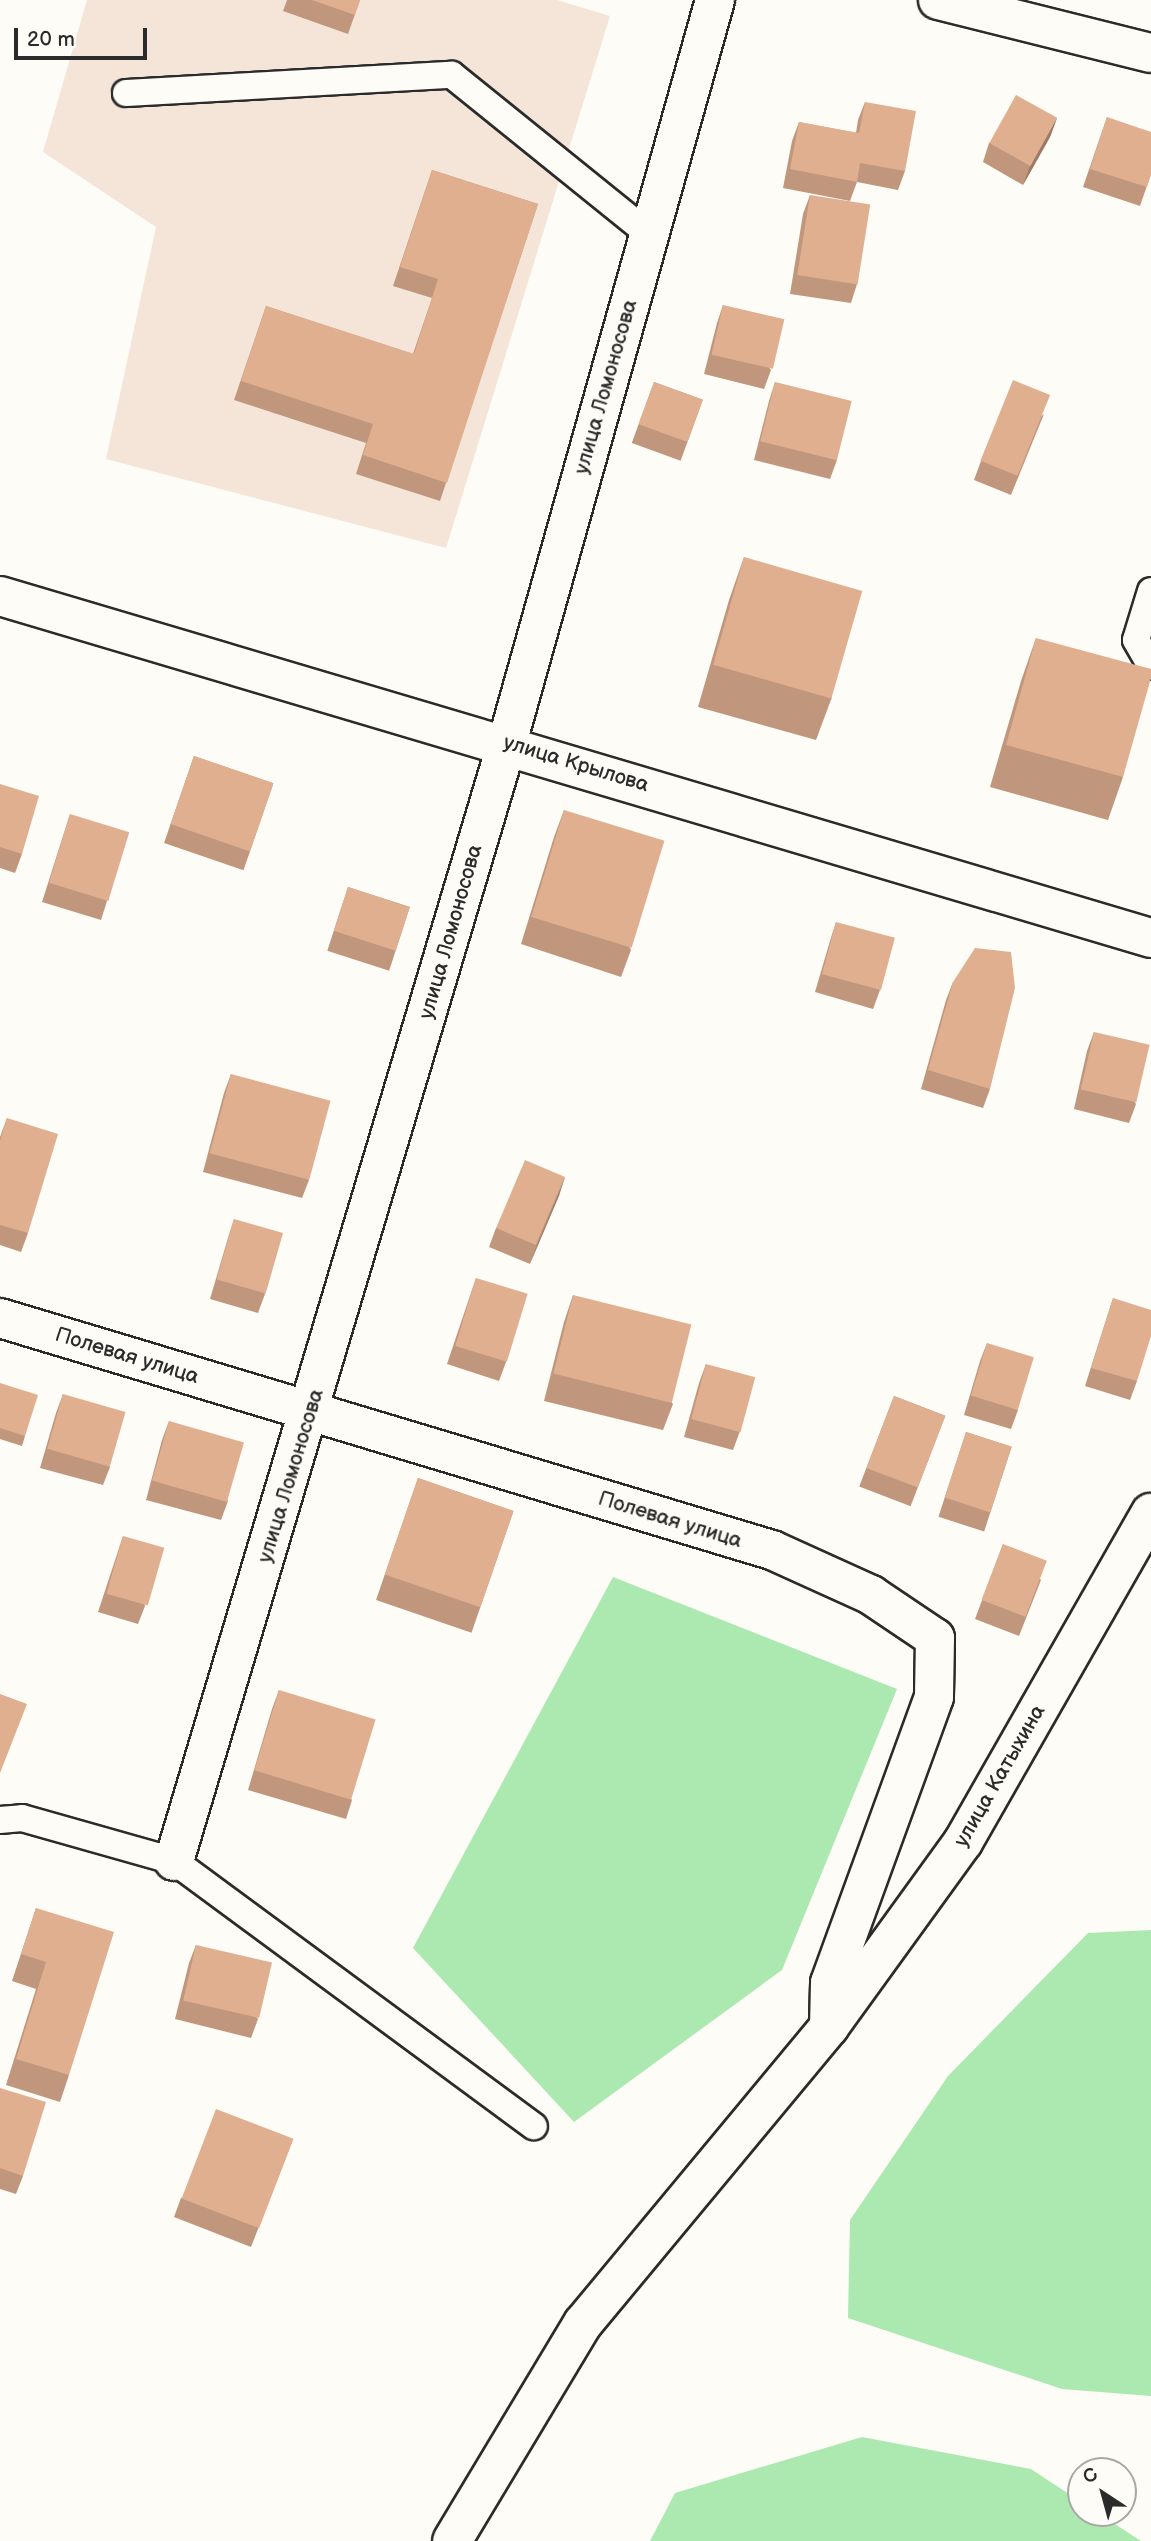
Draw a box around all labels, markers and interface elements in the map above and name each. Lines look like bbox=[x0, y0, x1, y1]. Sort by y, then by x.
scale bar bbox=[18, 14, 150, 58]
text: 20 m bbox=[27, 27, 75, 52]
street label: улица Ломоносова bbox=[569, 297, 643, 477]
street label: улица Крылова bbox=[500, 730, 652, 798]
street label: улица Ломоносова bbox=[414, 842, 488, 1022]
street label: Полевая улица bbox=[52, 1322, 202, 1390]
street label: улица Ломоносова bbox=[253, 1386, 329, 1566]
street label: Полевая улица bbox=[595, 1486, 745, 1554]
street label: улица Катыхина bbox=[949, 1700, 1051, 1852]
north arrow bbox=[1067, 2457, 1137, 2527]
text: С bbox=[1078, 2463, 1103, 2489]

